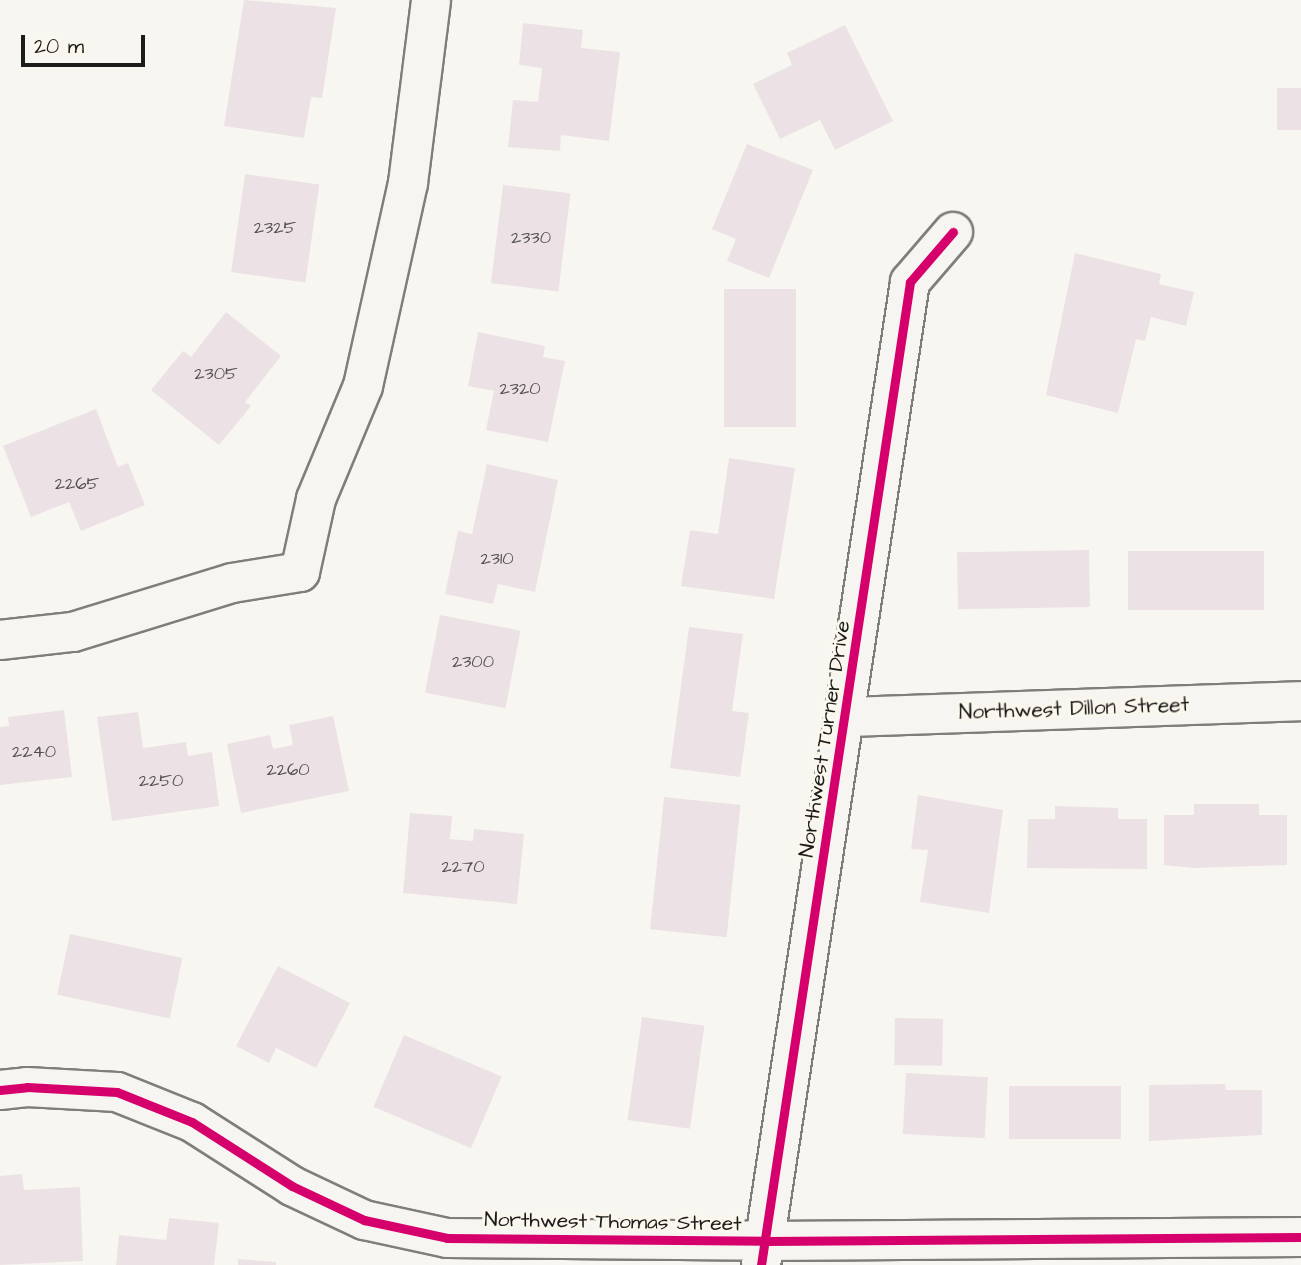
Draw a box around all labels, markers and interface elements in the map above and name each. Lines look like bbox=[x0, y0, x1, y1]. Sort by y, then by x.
scale bar bbox=[24, 21, 149, 65]
text: 20 m bbox=[34, 32, 84, 61]
house number: 2325 bbox=[254, 217, 296, 239]
house number: 2330 bbox=[511, 227, 551, 249]
house number: 2305 bbox=[194, 363, 238, 385]
house number: 2320 bbox=[499, 378, 541, 400]
house number: 2265 bbox=[55, 473, 99, 495]
house number: 2310 bbox=[480, 548, 514, 570]
street label: Northwest Turner Drive bbox=[794, 619, 856, 859]
house number: 2300 bbox=[452, 651, 494, 673]
street label: Northwest Dillon Street bbox=[959, 692, 1189, 726]
house number: 2240 bbox=[12, 741, 56, 763]
house number: 2260 bbox=[266, 759, 310, 781]
house number: 2250 bbox=[139, 770, 183, 792]
house number: 2270 bbox=[441, 856, 485, 878]
street label: Northwest Thomas Street bbox=[484, 1207, 742, 1237]

